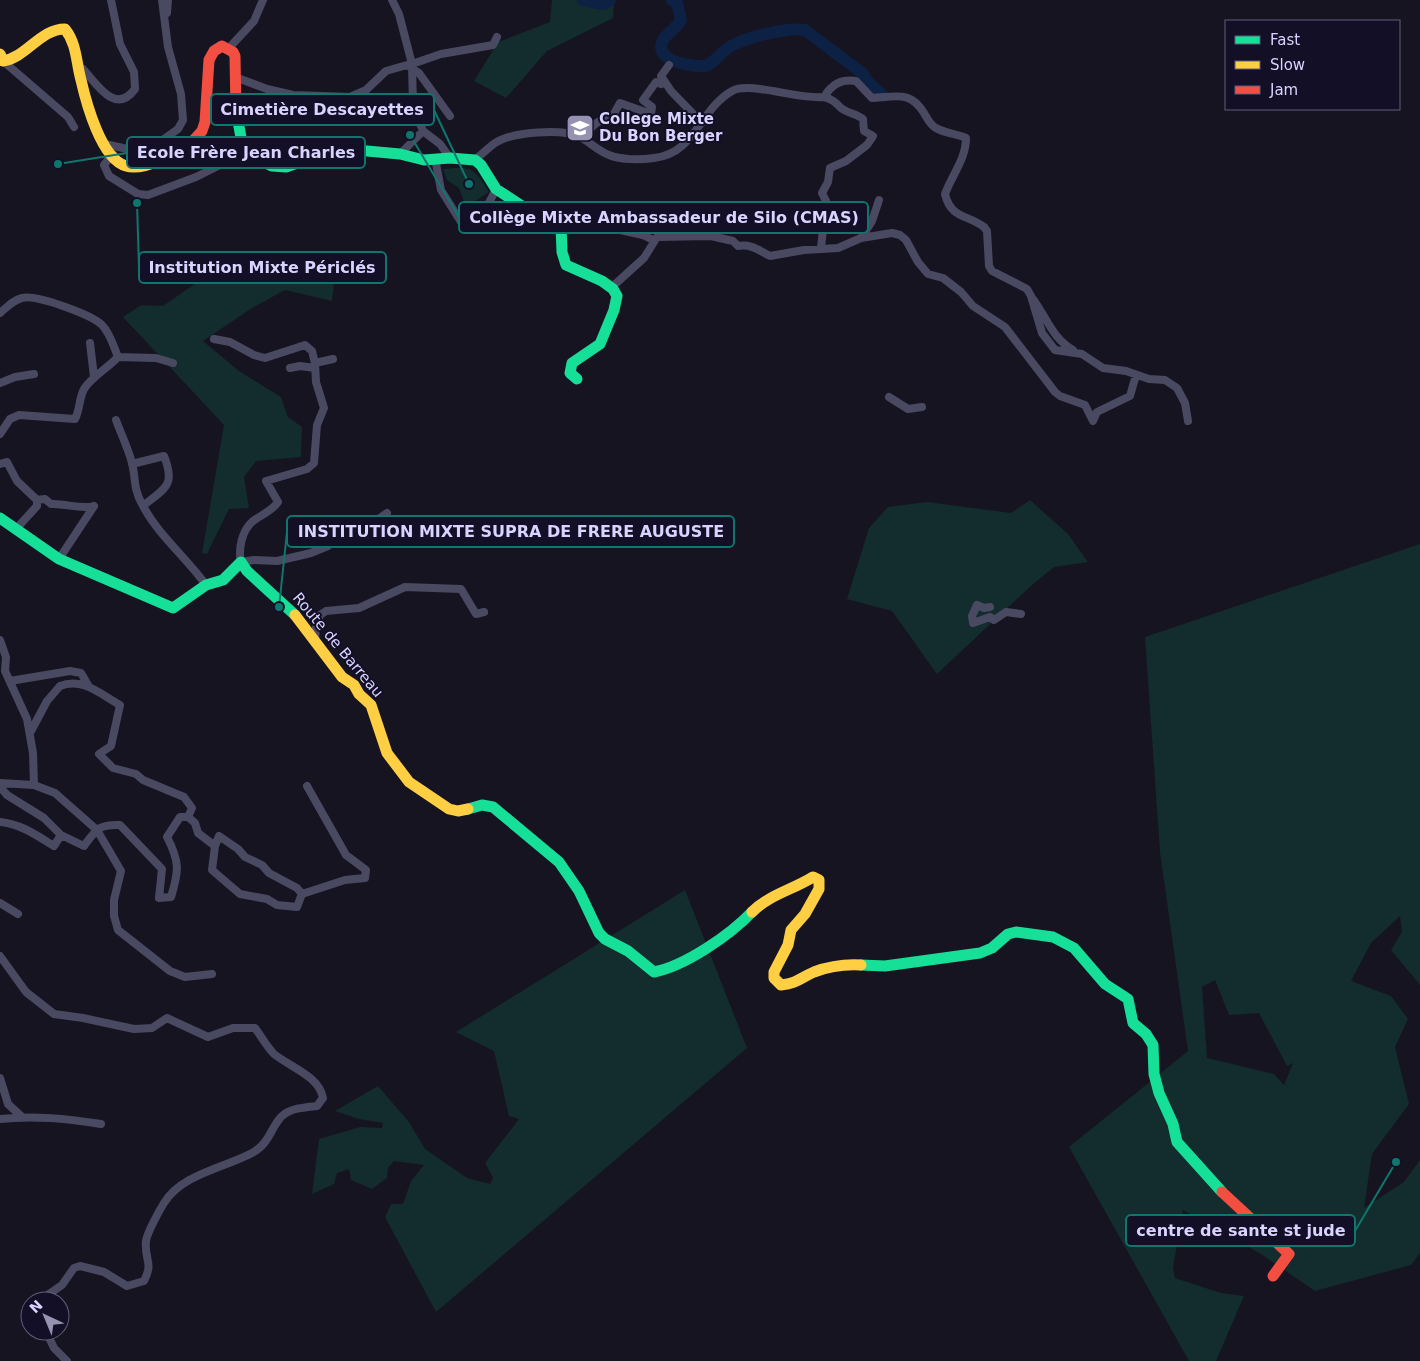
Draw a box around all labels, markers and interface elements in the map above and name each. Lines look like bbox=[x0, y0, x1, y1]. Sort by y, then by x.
legend bbox=[1225, 20, 1400, 110]
text: Fast bbox=[1270, 31, 1300, 49]
text: Slow bbox=[1270, 56, 1305, 74]
text: Jam bbox=[1269, 81, 1298, 99]
callout: Cimetière Descayettes bbox=[211, 94, 434, 125]
text: Cimetière Descayettes bbox=[220, 100, 424, 119]
place label: College Mixte Du Bon Berger bbox=[599, 110, 723, 145]
school or university icon: College Mixte Du Bon Berger bbox=[565, 113, 595, 143]
callout: Ecole Frère Jean Charles bbox=[127, 137, 365, 168]
text: Ecole Frère Jean Charles bbox=[137, 143, 355, 162]
callout: Collège Mixte Ambassadeur de Silo (CMAS) bbox=[459, 202, 868, 233]
text: Collège Mixte Ambassadeur de Silo (CMAS) bbox=[469, 208, 859, 227]
callout: Institution Mixte Périclés bbox=[139, 252, 386, 283]
text: Institution Mixte Périclés bbox=[148, 258, 376, 277]
callout: INSTITUTION MIXTE SUPRA DE FRERE AUGUSTE bbox=[287, 516, 734, 547]
text: INSTITUTION MIXTE SUPRA DE FRERE AUGUSTE bbox=[298, 522, 724, 541]
street label: Route de Barreau bbox=[289, 589, 387, 701]
callout: centre de sante st jude bbox=[1126, 1215, 1355, 1246]
text: centre de sante st jude bbox=[1136, 1221, 1346, 1240]
north arrow bbox=[20, 1291, 70, 1341]
text: N bbox=[26, 1297, 46, 1316]

